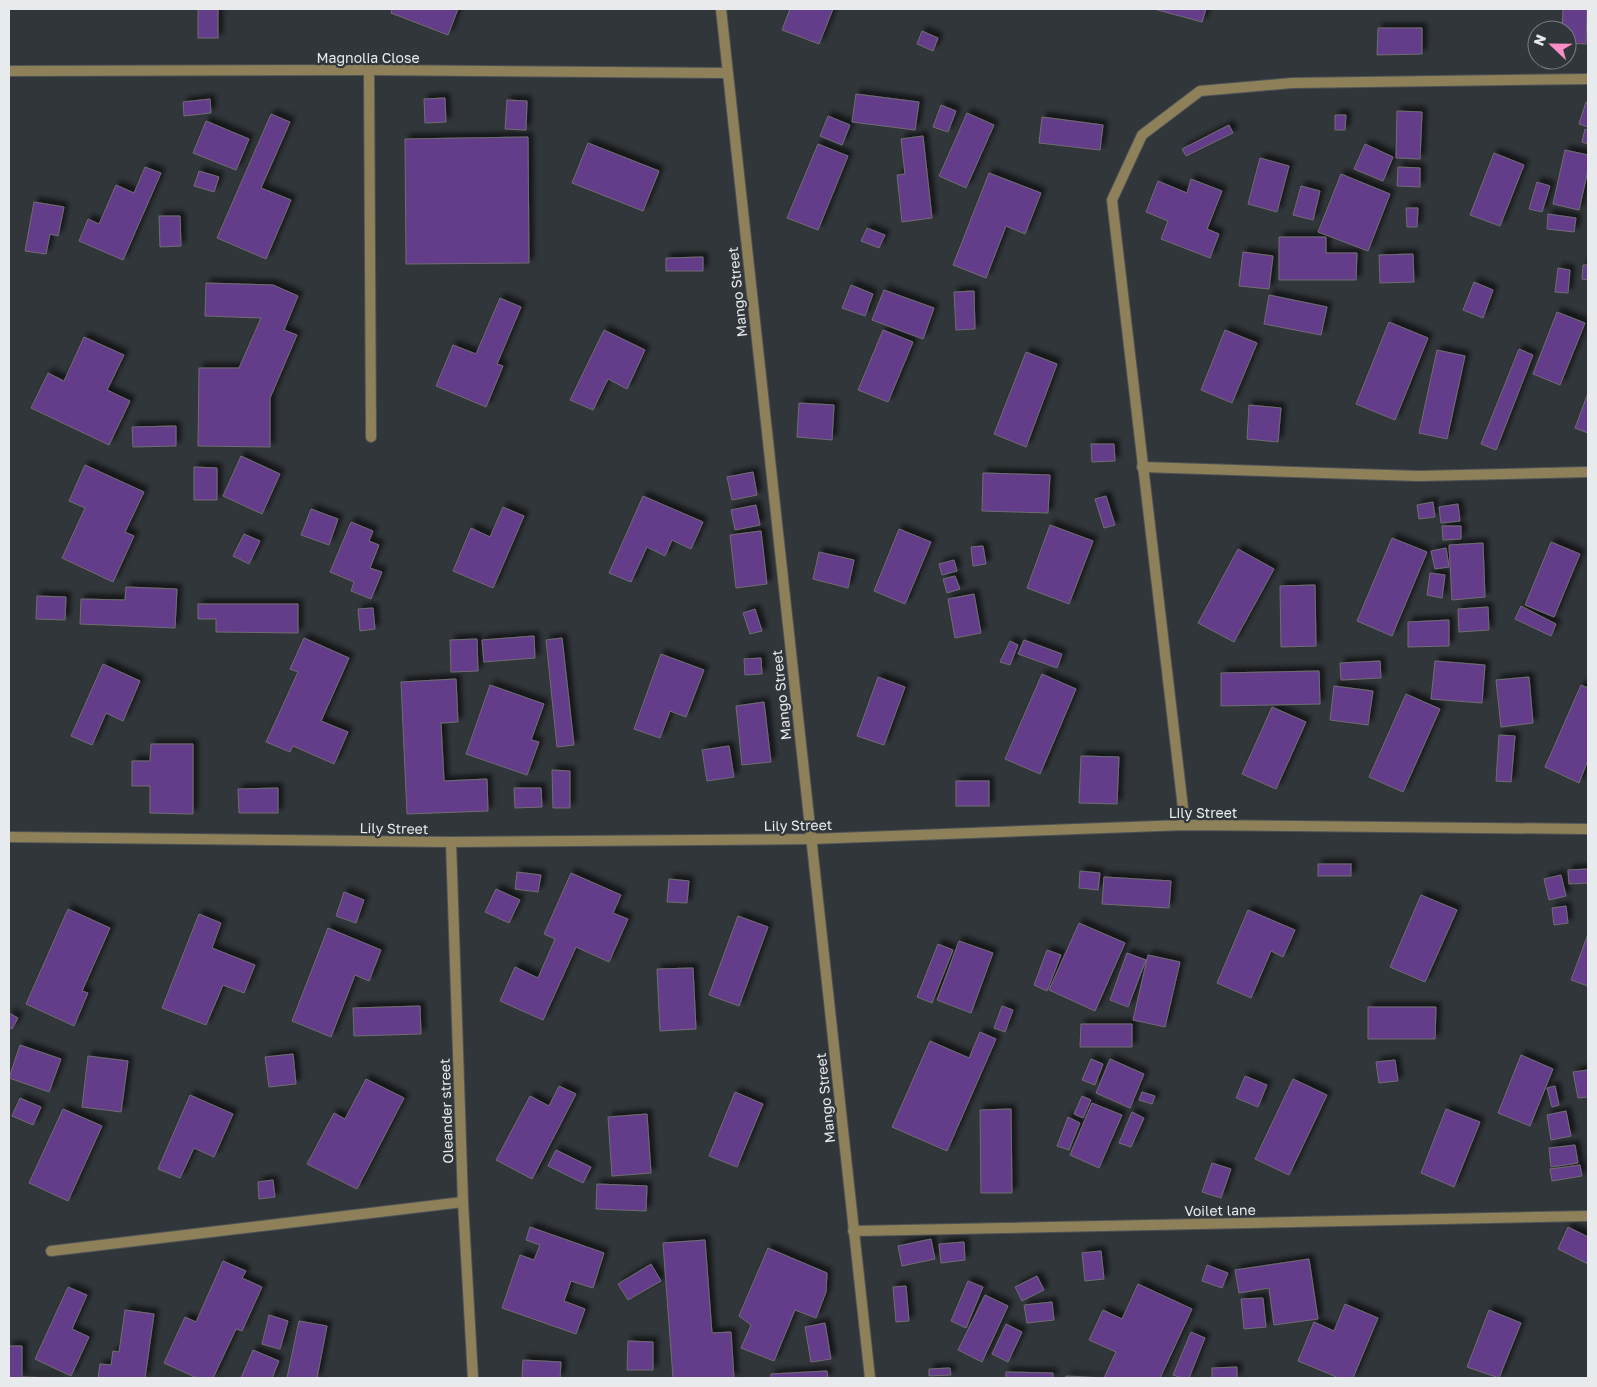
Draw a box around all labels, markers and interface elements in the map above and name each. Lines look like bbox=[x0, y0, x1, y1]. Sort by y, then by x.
north arrow bbox=[1527, 20, 1577, 70]
text: N bbox=[1530, 32, 1549, 48]
street label: Magnolia Close bbox=[316, 49, 420, 66]
street label: Mango Street bbox=[724, 246, 750, 338]
street label: Mango Street bbox=[768, 649, 794, 741]
street label: Lily Street bbox=[1169, 804, 1237, 821]
street label: Lily Street bbox=[763, 816, 833, 834]
street label: Lily Street bbox=[359, 819, 429, 837]
street label: Mango Street bbox=[812, 1052, 838, 1144]
street label: Oleander street bbox=[436, 1058, 456, 1164]
street label: Voilet lane bbox=[1184, 1201, 1256, 1219]

